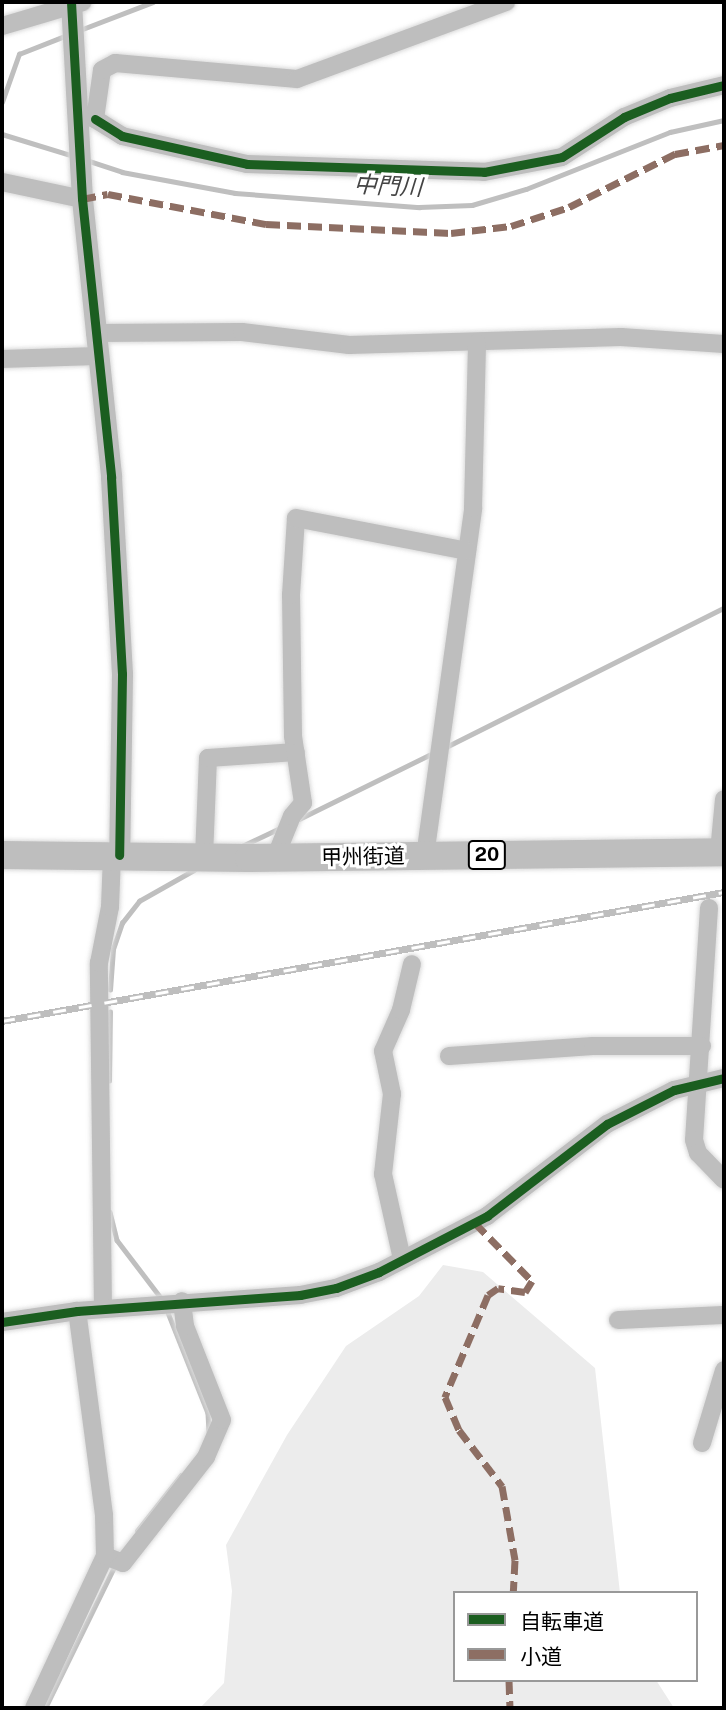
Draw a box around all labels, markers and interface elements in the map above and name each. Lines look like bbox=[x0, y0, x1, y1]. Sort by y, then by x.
water label: 中門川 bbox=[353, 170, 423, 202]
road number: 20 bbox=[468, 840, 506, 870]
street label: 甲州街道 bbox=[321, 844, 405, 870]
legend bbox=[453, 1591, 698, 1682]
text: 自転車道 bbox=[520, 1609, 604, 1634]
text: 小道 bbox=[520, 1644, 562, 1669]

